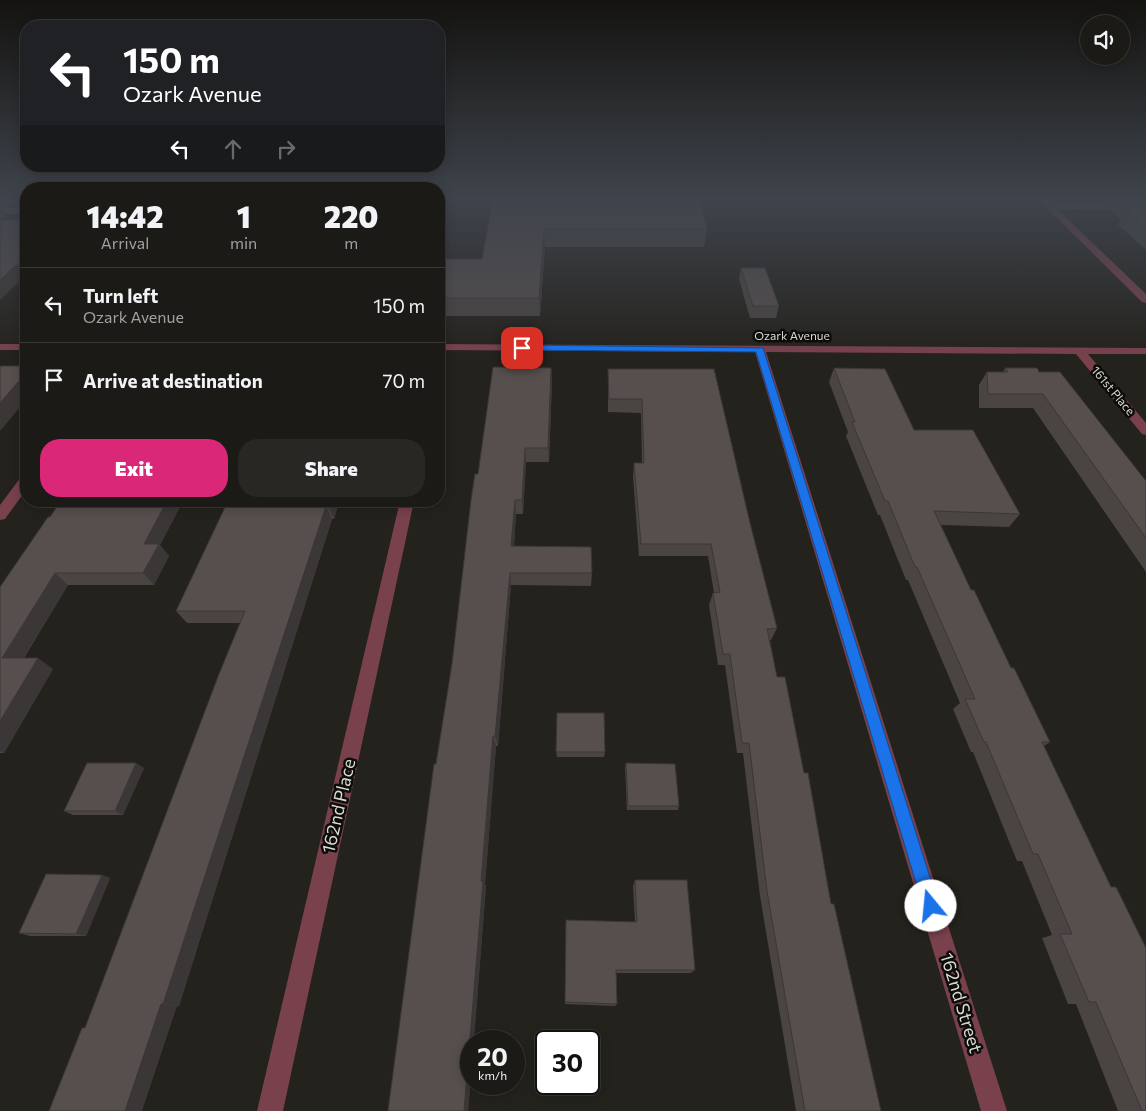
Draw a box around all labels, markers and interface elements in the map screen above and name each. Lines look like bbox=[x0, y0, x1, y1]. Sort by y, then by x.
map controls bbox=[1080, 15, 1130, 65]
button: sound bbox=[1080, 15, 1130, 65]
text: 150 m bbox=[123, 37, 220, 80]
icon: left bbox=[40, 40, 105, 105]
text: Ozark Avenue bbox=[123, 80, 262, 107]
icon: left bbox=[166, 135, 194, 163]
icon: ahead bbox=[219, 135, 247, 163]
icon: right bbox=[272, 135, 300, 163]
text: 14:42 bbox=[87, 197, 163, 234]
text: 1 bbox=[237, 197, 251, 234]
text: 220 bbox=[324, 197, 378, 234]
text: Arrival bbox=[101, 233, 149, 252]
text: min bbox=[230, 233, 257, 252]
text: m bbox=[344, 233, 358, 252]
text: Turn left bbox=[83, 284, 158, 307]
icon: left bbox=[40, 291, 68, 319]
text: 150 m bbox=[373, 294, 425, 317]
text: Ozark Avenue bbox=[83, 307, 184, 326]
pin bbox=[501, 327, 543, 369]
street label: Ozark Avenue bbox=[754, 328, 830, 342]
icon: arrive bbox=[508, 334, 536, 362]
street label: 161st Place bbox=[1089, 363, 1138, 418]
icon: arrive bbox=[40, 366, 68, 394]
text: Arrive at destination bbox=[83, 369, 263, 392]
text: 70 m bbox=[382, 369, 425, 392]
button: Exit bbox=[40, 439, 228, 497]
button: Share bbox=[238, 439, 425, 497]
street label: 162nd Place bbox=[316, 756, 360, 855]
position arrow bbox=[904, 879, 956, 931]
street label: 162nd Street bbox=[936, 950, 988, 1055]
speed limit sign: 30 bbox=[535, 1030, 600, 1095]
text: 20 bbox=[477, 1041, 508, 1071]
text: km/h bbox=[478, 1068, 507, 1082]

